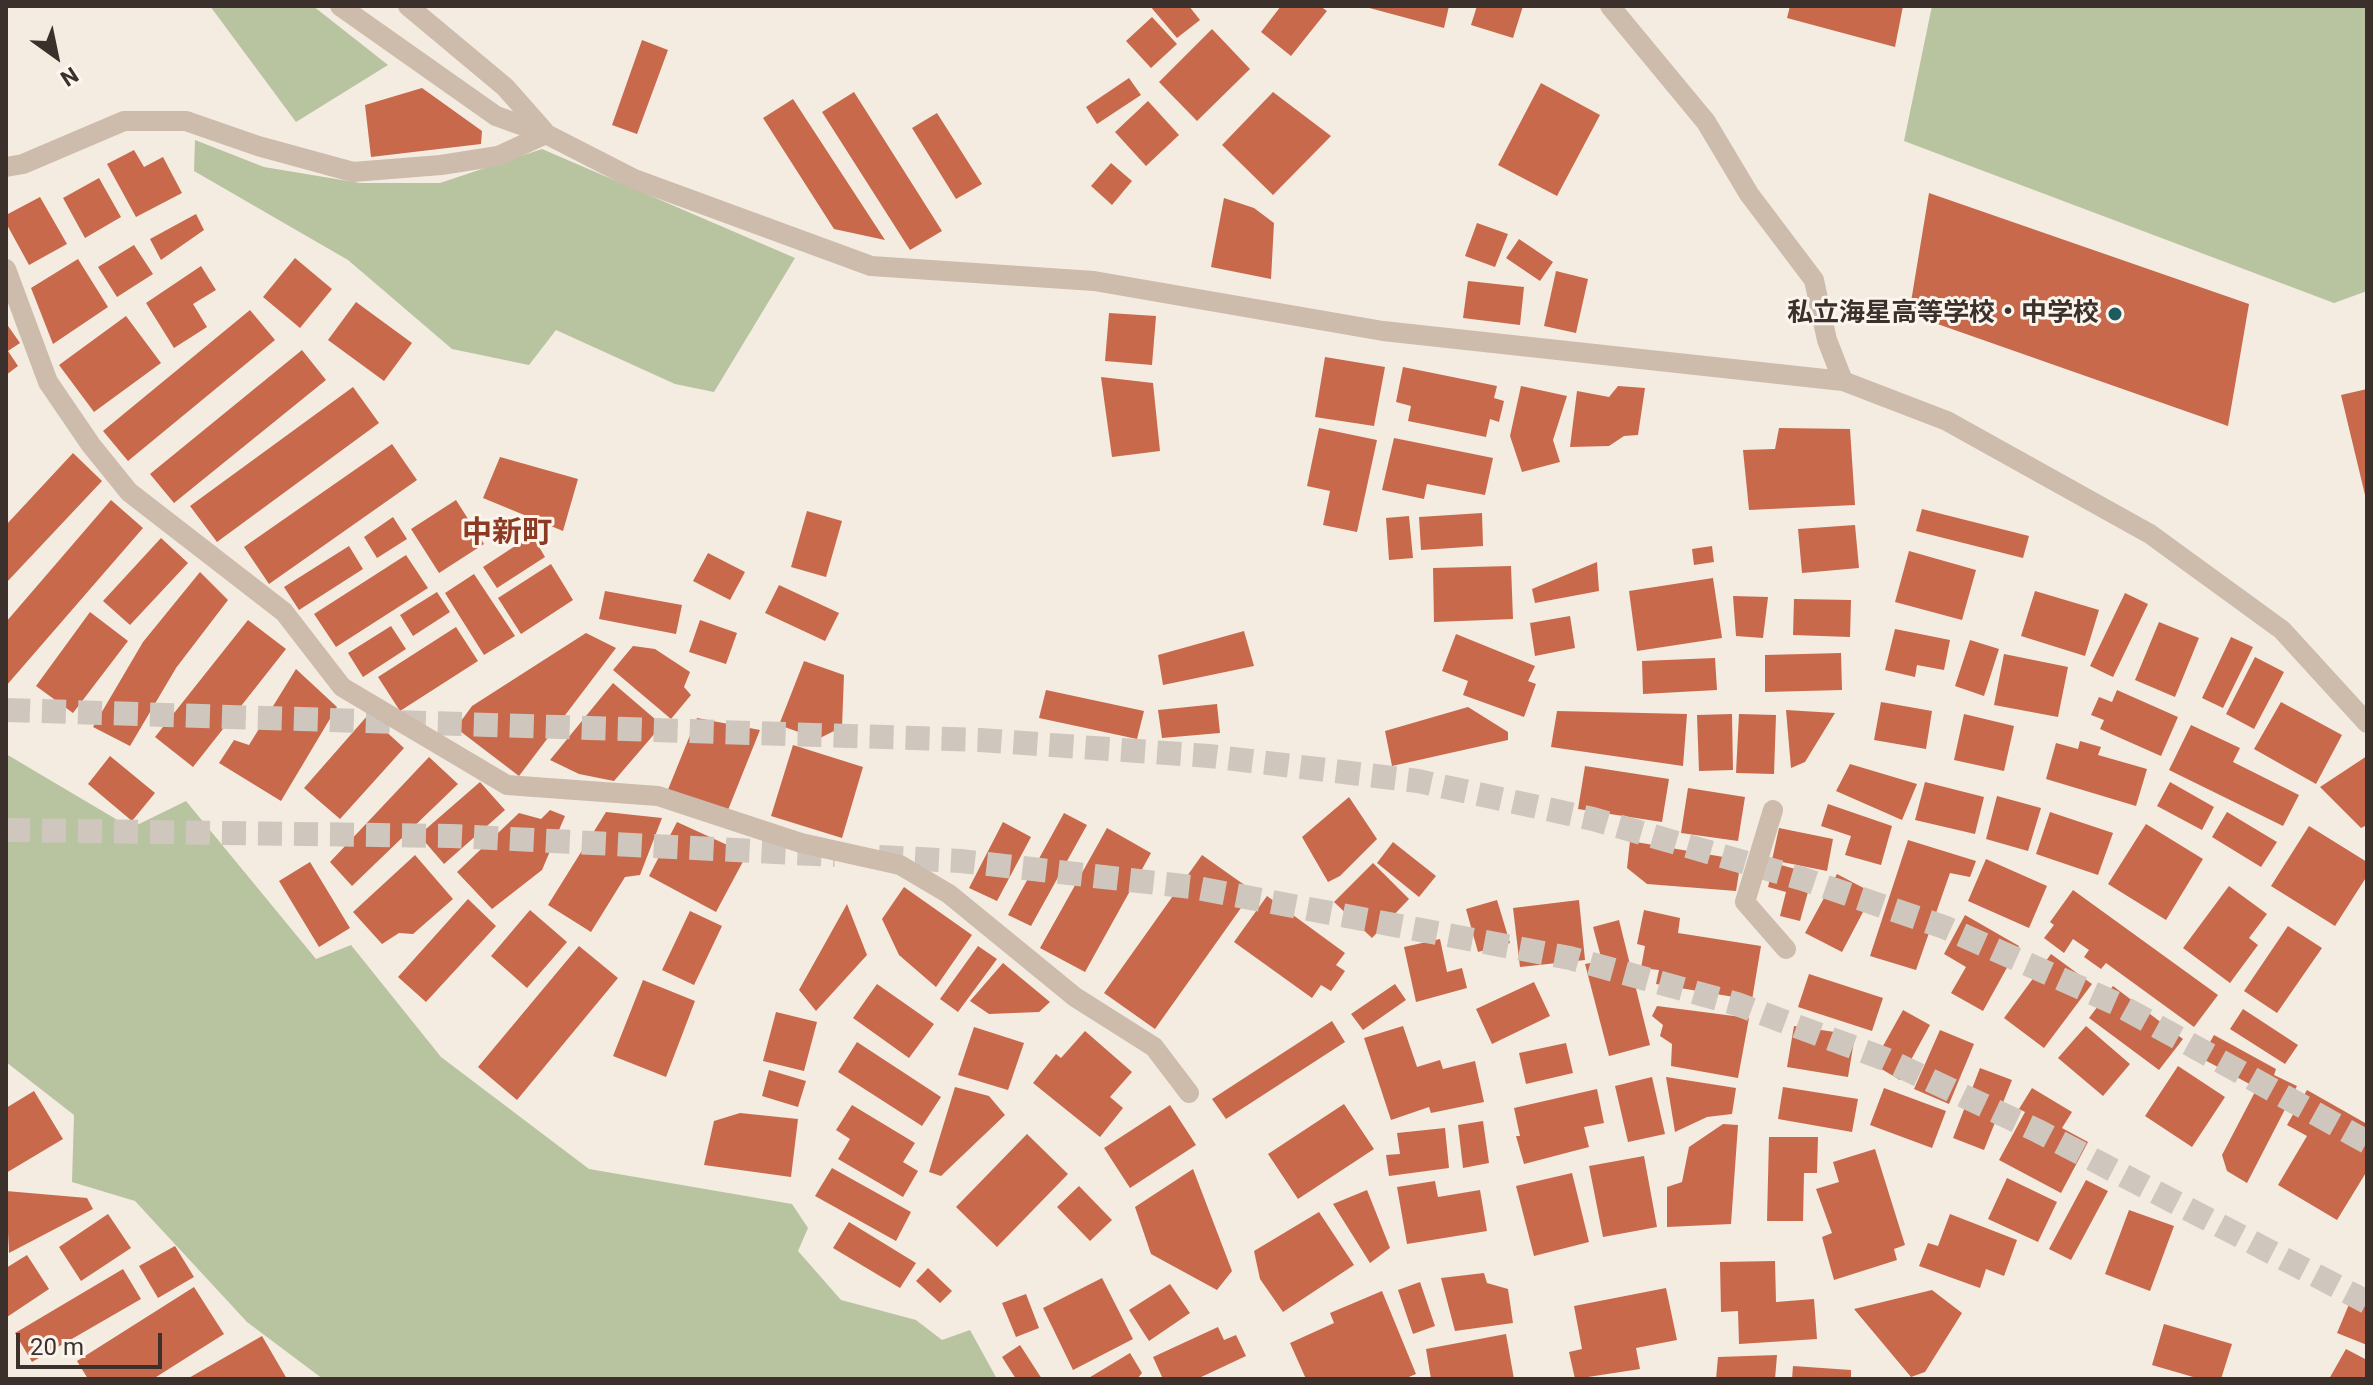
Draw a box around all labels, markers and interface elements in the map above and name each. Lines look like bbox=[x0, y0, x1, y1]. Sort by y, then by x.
north arrow bbox=[16, 16, 96, 96]
text: N bbox=[56, 62, 83, 91]
place label: 私立海星高等学校・中学校 bbox=[1787, 298, 2099, 330]
marker: 私立海星高等学校・中学校 bbox=[2106, 305, 2124, 323]
district label: 中新町 bbox=[462, 516, 552, 552]
scale bar bbox=[20, 1317, 166, 1367]
text: 20 m bbox=[30, 1333, 84, 1361]

